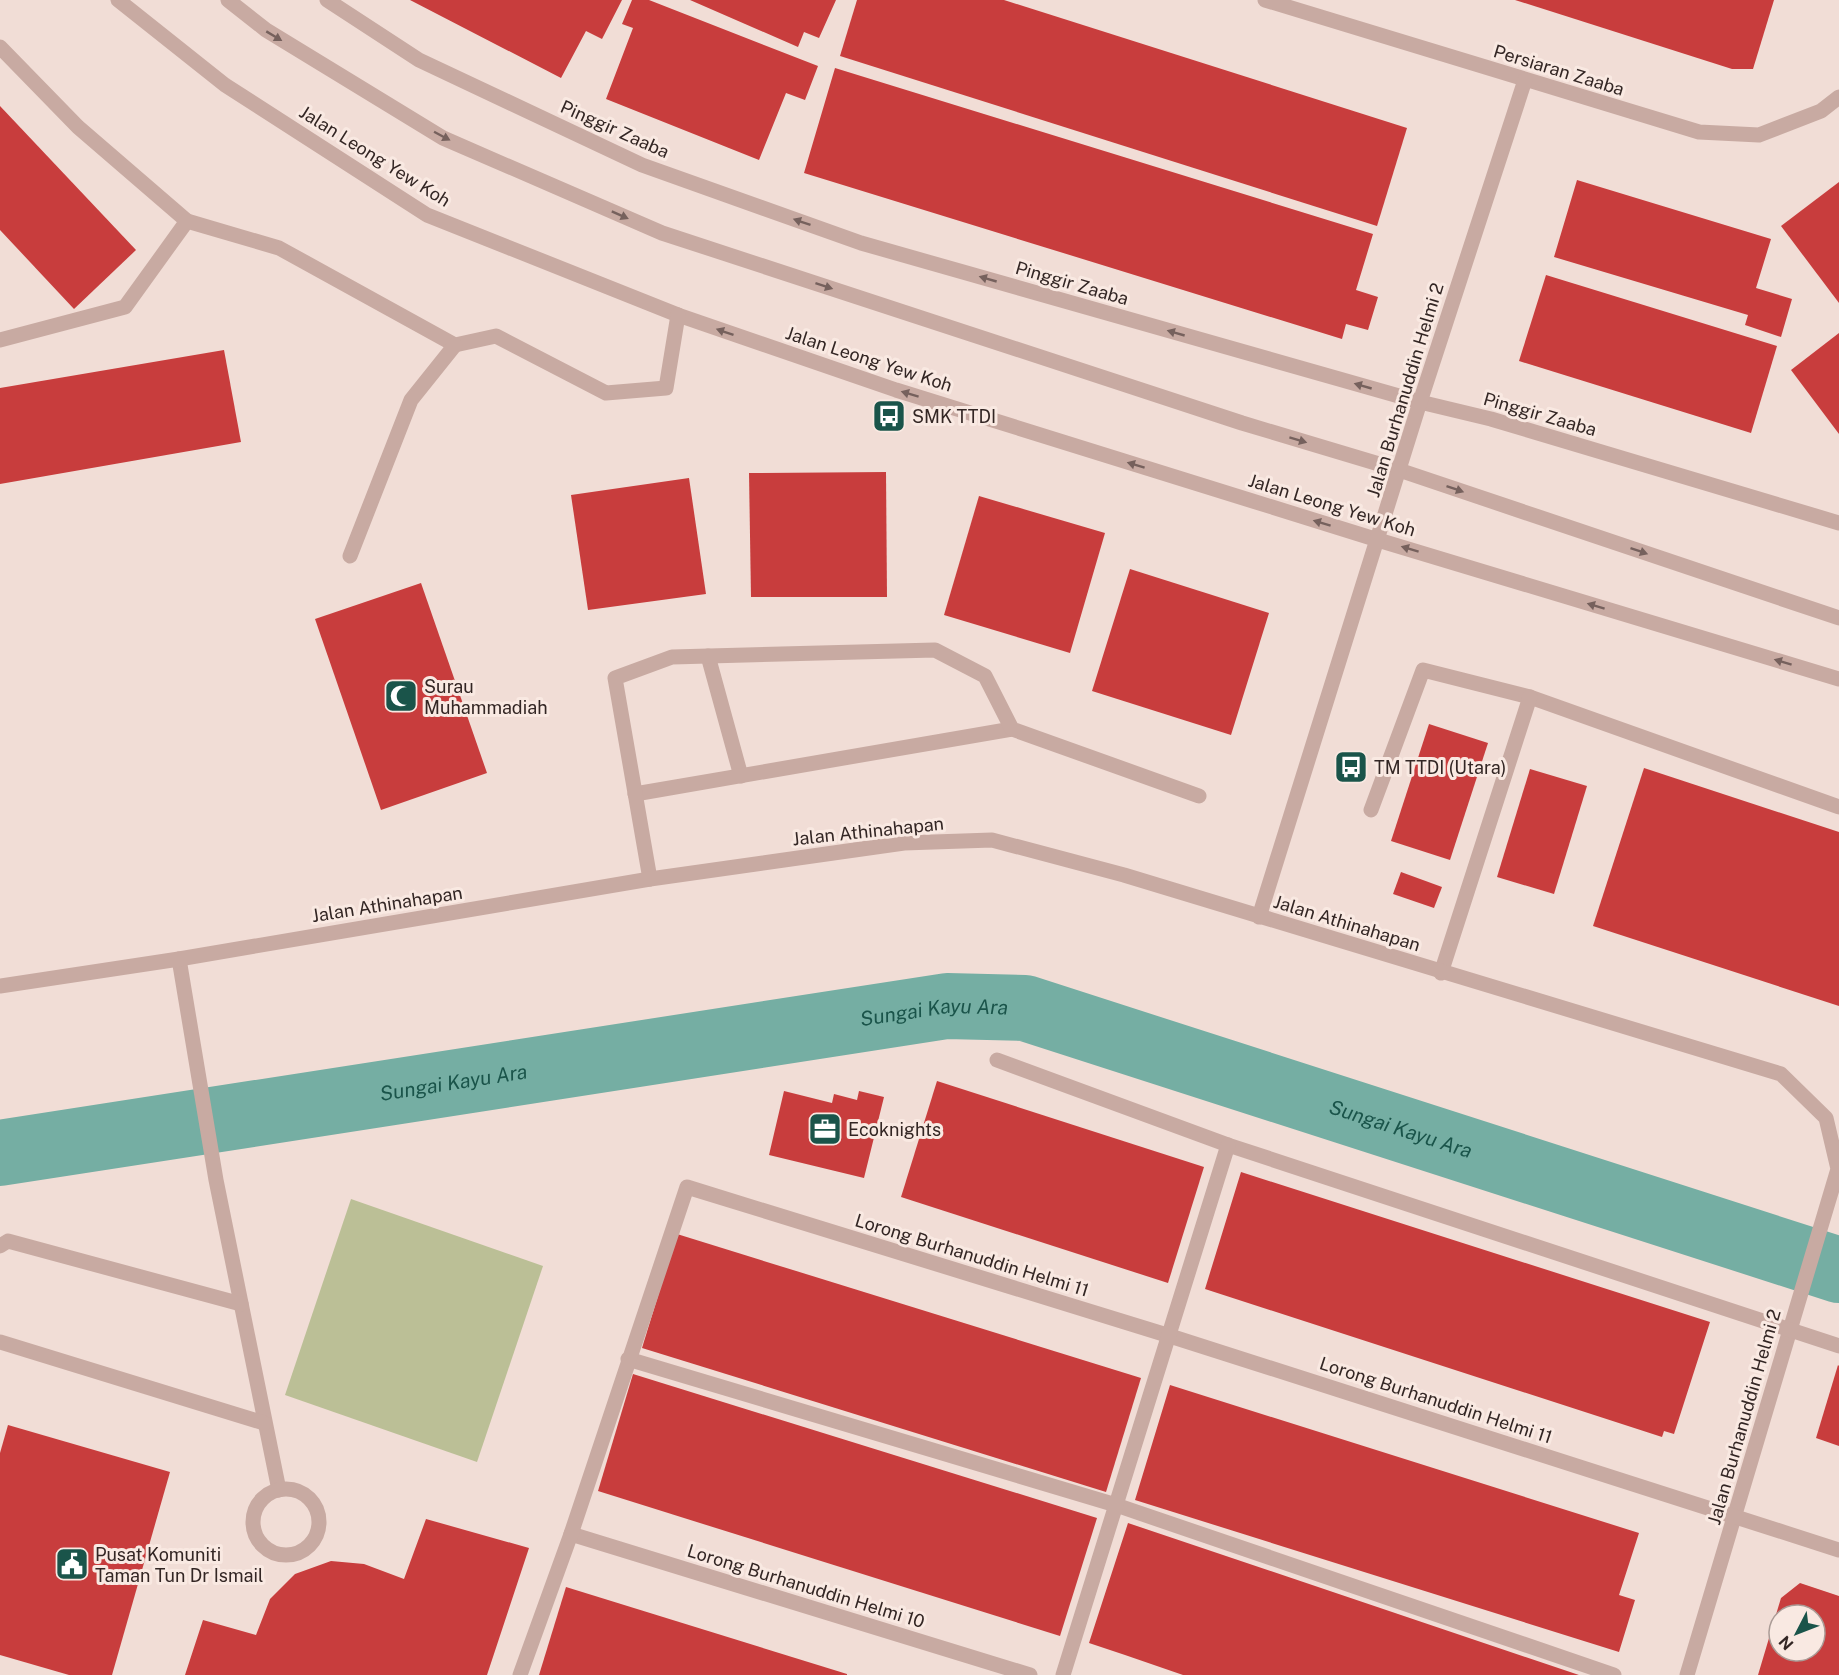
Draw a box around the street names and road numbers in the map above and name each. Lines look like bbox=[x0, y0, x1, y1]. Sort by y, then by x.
street label: Persiaran Zaaba bbox=[1491, 40, 1627, 100]
street label: Pinggir Zaaba bbox=[557, 96, 673, 162]
street label: Jalan Leong Yew Koh bbox=[296, 101, 454, 211]
street label: Pinggir Zaaba bbox=[1013, 257, 1131, 309]
street label: Jalan Burhanuddin Helmi 2 bbox=[1362, 280, 1448, 500]
street label: Jalan Leong Yew Koh bbox=[783, 322, 955, 396]
street label: Pinggir Zaaba bbox=[1481, 388, 1599, 440]
street label: Jalan Leong Yew Koh bbox=[1246, 470, 1418, 540]
street label: Jalan Athinahapan bbox=[791, 813, 945, 849]
street label: Jalan Athinahapan bbox=[310, 882, 464, 926]
street label: Jalan Athinahapan bbox=[1271, 891, 1423, 955]
street label: Lorong Burhanuddin Helmi 11 bbox=[853, 1209, 1091, 1301]
street label: Jalan Burhanuddin Helmi 2 bbox=[1703, 1307, 1785, 1527]
street label: Lorong Burhanuddin Helmi 11 bbox=[1317, 1352, 1555, 1448]
street label: Lorong Burhanuddin Helmi 10 bbox=[685, 1540, 927, 1632]

